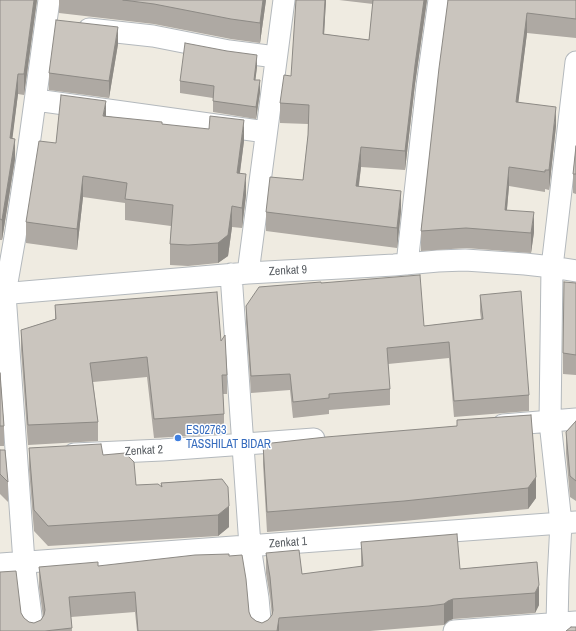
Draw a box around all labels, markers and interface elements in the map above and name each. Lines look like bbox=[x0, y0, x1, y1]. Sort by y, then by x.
street label: Zenkat 9 bbox=[269, 263, 307, 279]
place label: ES02763 TASSHILAT BIDAR bbox=[186, 424, 271, 452]
marker: ES02763 TASSHILAT BIDAR bbox=[173, 433, 183, 443]
street label: Zenkat 2 bbox=[125, 443, 163, 459]
street label: Zenkat 1 bbox=[268, 534, 308, 552]

